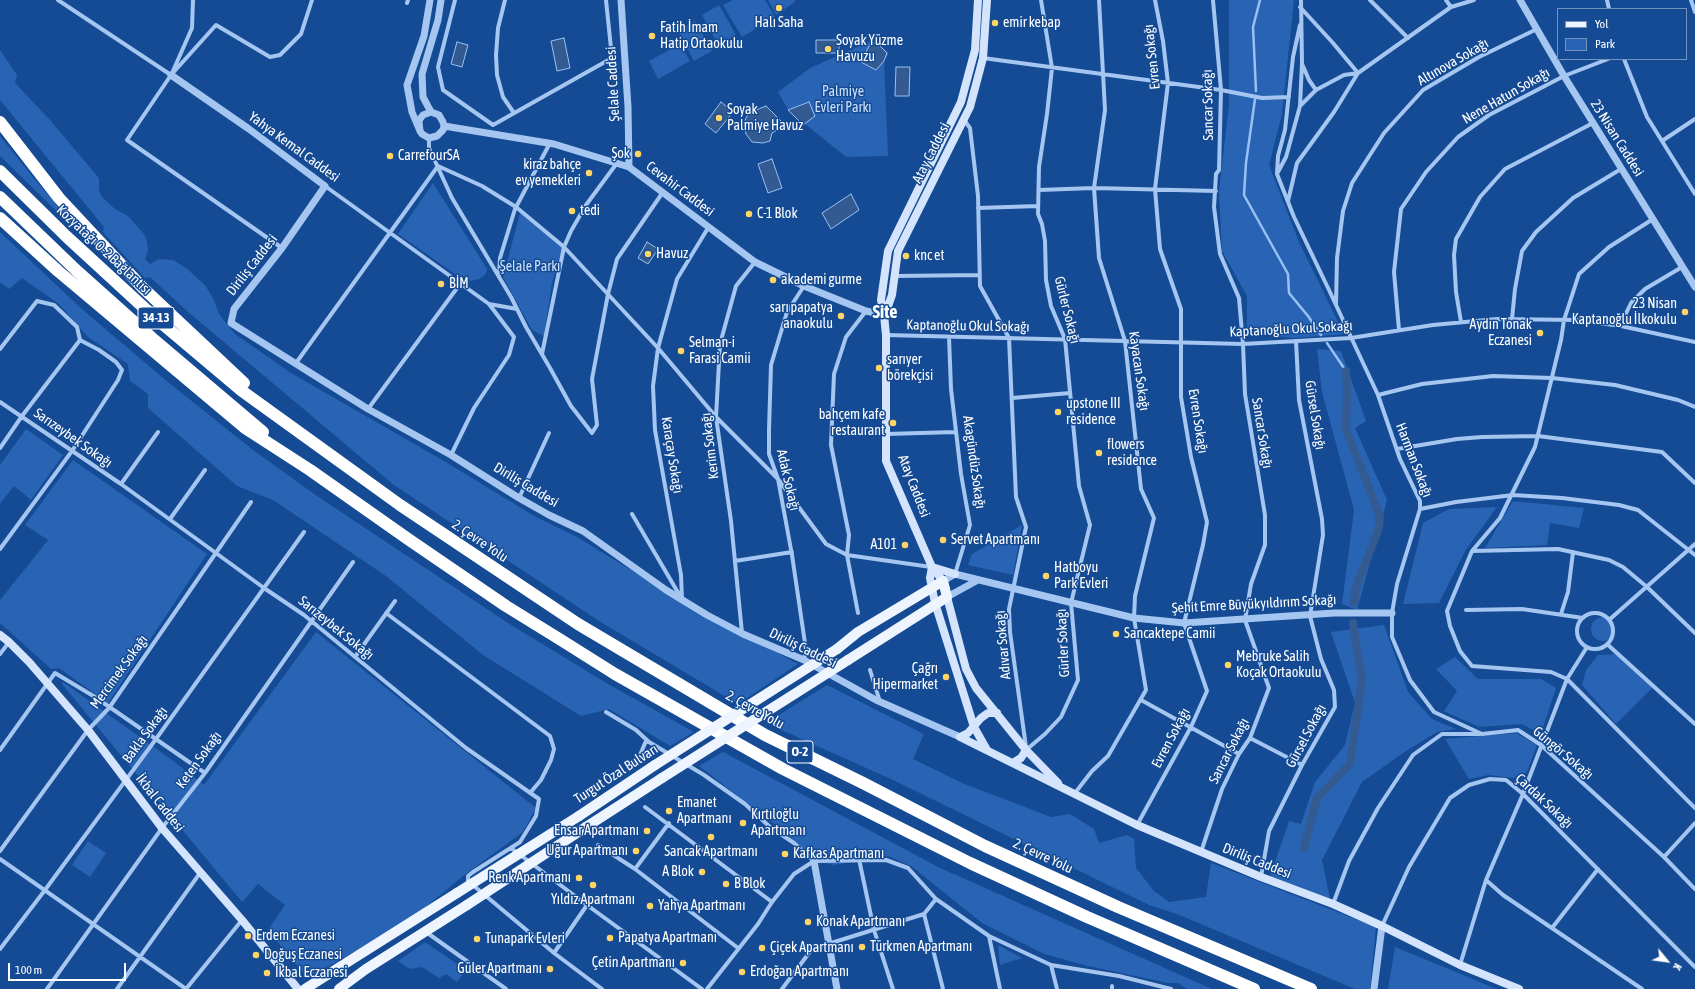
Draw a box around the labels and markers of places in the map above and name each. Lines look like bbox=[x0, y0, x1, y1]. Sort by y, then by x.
marker: Halı Saha bbox=[774, 3, 784, 13]
place label: Halı Saha bbox=[754, 15, 804, 31]
place label: emir kebap bbox=[1003, 15, 1061, 31]
marker: emir kebap bbox=[990, 18, 1000, 28]
place label: Fatih İmam Hatip Ortaokulu bbox=[660, 20, 743, 52]
marker: Fatih İmam Hatip Ortaokulu bbox=[647, 31, 657, 41]
place label: Soyak Yüzme Havuzu bbox=[836, 33, 903, 66]
marker: Soyak Yüzme Havuzu bbox=[823, 44, 833, 54]
place label: Soyak Palmiye Havuz bbox=[727, 102, 803, 134]
marker: Soyak Palmiye Havuz bbox=[714, 113, 724, 123]
place label: Şok bbox=[611, 146, 630, 162]
place label: CarrefourSA bbox=[398, 148, 460, 164]
marker: Şok bbox=[633, 149, 643, 159]
marker: CarrefourSA bbox=[385, 151, 395, 161]
place label: kiraz bahçe ev yemekleri bbox=[515, 157, 581, 190]
marker: kiraz bahçe ev yemekleri bbox=[584, 168, 594, 178]
place label: tedi bbox=[580, 203, 600, 219]
marker: tedi bbox=[567, 206, 577, 216]
place label: C-1 Blok bbox=[757, 206, 798, 222]
marker: C-1 Blok bbox=[744, 209, 754, 219]
place label: Havuz bbox=[656, 246, 688, 262]
place label: knc et bbox=[914, 248, 944, 264]
marker: Havuz bbox=[643, 249, 653, 259]
marker: knc et bbox=[901, 251, 911, 261]
place label: akademi gurme bbox=[781, 272, 862, 288]
marker: akademi gurme bbox=[768, 275, 778, 285]
place label: BİM bbox=[449, 276, 469, 292]
marker: BİM bbox=[436, 279, 446, 289]
place label: 23 Nisan Kaptanoğlu İlkokulu bbox=[1572, 296, 1677, 328]
place label: sarı papatya anaokulu bbox=[770, 300, 833, 332]
marker: 23 Nisan Kaptanoğlu İlkokulu bbox=[1680, 307, 1690, 317]
marker: sarı papatya anaokulu bbox=[836, 311, 846, 321]
place label: Aydın Tonak Eczanesi bbox=[1470, 317, 1532, 350]
marker: Aydın Tonak Eczanesi bbox=[1535, 328, 1545, 338]
place label: Selman-i Farasi Camii bbox=[689, 335, 751, 368]
marker: Selman-i Farasi Camii bbox=[676, 346, 686, 356]
place label: sarıyer börekçisi bbox=[887, 352, 933, 384]
marker: sarıyer börekçisi bbox=[874, 363, 884, 373]
place label: upstone III residence bbox=[1066, 396, 1121, 428]
place label: bahçem kafe restaurant bbox=[819, 407, 885, 440]
marker: upstone III residence bbox=[1053, 407, 1063, 417]
marker: bahçem kafe restaurant bbox=[888, 418, 898, 428]
place label: flowers residence bbox=[1107, 437, 1157, 470]
marker: flowers residence bbox=[1094, 448, 1104, 458]
place label: Servet Apartmanı bbox=[951, 532, 1040, 548]
marker: Servet Apartmanı bbox=[938, 535, 948, 545]
place label: A101 bbox=[870, 537, 897, 553]
marker: A101 bbox=[900, 540, 910, 550]
place label: Hatboyu Park Evleri bbox=[1054, 560, 1108, 592]
marker: Hatboyu Park Evleri bbox=[1041, 571, 1051, 581]
place label: Sancaktepe Camii bbox=[1124, 626, 1216, 642]
marker: Sancaktepe Camii bbox=[1111, 629, 1121, 639]
place label: Mebruke Salih Koçak Ortaokulu bbox=[1236, 649, 1322, 682]
marker: Mebruke Salih Koçak Ortaokulu bbox=[1223, 660, 1233, 670]
place label: Çağrı Hipermarket bbox=[873, 661, 938, 694]
marker: Çağrı Hipermarket bbox=[941, 672, 951, 682]
place label: Emanet Apartmanı bbox=[677, 795, 732, 828]
marker: Emanet Apartmanı bbox=[664, 806, 674, 816]
place label: Kırtıloğlu Apartmanı bbox=[751, 807, 806, 840]
marker: Kırtıloğlu Apartmanı bbox=[738, 818, 748, 828]
place label: Ensar Apartmanı bbox=[554, 823, 639, 839]
marker: Ensar Apartmanı bbox=[642, 826, 652, 836]
marker: Sancak Apartmanı bbox=[706, 832, 716, 842]
place label: Uğur Apartmanı bbox=[546, 843, 628, 859]
place label: Sancak Apartmanı bbox=[664, 844, 758, 860]
marker: Uğur Apartmanı bbox=[631, 846, 641, 856]
place label: Kafkas Apartmanı bbox=[793, 846, 884, 862]
marker: Kafkas Apartmanı bbox=[780, 849, 790, 859]
place label: A Blok bbox=[662, 864, 694, 880]
marker: A Blok bbox=[697, 867, 707, 877]
place label: Renk Apartmanı bbox=[488, 870, 571, 886]
marker: Renk Apartmanı bbox=[574, 873, 584, 883]
place label: B Blok bbox=[734, 876, 765, 892]
marker: B Blok bbox=[721, 879, 731, 889]
marker: Yıldız Apartmanı bbox=[588, 880, 598, 890]
place label: Yıldız Apartmanı bbox=[551, 892, 635, 908]
place label: Yahya Apartmanı bbox=[658, 898, 745, 914]
marker: Yahya Apartmanı bbox=[645, 901, 655, 911]
place label: Konak Apartmanı bbox=[816, 914, 905, 930]
marker: Konak Apartmanı bbox=[803, 917, 813, 927]
place label: Erdem Eczanesi bbox=[256, 928, 335, 944]
place label: Papatya Apartmanı bbox=[618, 930, 717, 946]
marker: Erdem Eczanesi bbox=[243, 931, 253, 941]
place label: Tunapark Evleri bbox=[485, 931, 565, 947]
marker: Papatya Apartmanı bbox=[605, 933, 615, 943]
marker: Tunapark Evleri bbox=[472, 934, 482, 944]
place label: Türkmen Apartmanı bbox=[870, 939, 972, 955]
place label: Çiçek Apartmanı bbox=[770, 940, 854, 956]
marker: Türkmen Apartmanı bbox=[857, 942, 867, 952]
marker: Çiçek Apartmanı bbox=[757, 943, 767, 953]
place label: Doğuş Eczanesi bbox=[264, 947, 342, 963]
marker: Doğuş Eczanesi bbox=[251, 950, 261, 960]
place label: Çetin Apartmanı bbox=[592, 955, 675, 971]
marker: Çetin Apartmanı bbox=[678, 958, 688, 968]
place label: Güler Apartmanı bbox=[457, 961, 542, 977]
marker: Güler Apartmanı bbox=[545, 964, 555, 974]
place label: Erdoğan Apartmanı bbox=[750, 964, 849, 980]
place label: İkbal Eczanesi bbox=[275, 965, 348, 981]
marker: Erdoğan Apartmanı bbox=[737, 967, 747, 977]
marker: İkbal Eczanesi bbox=[262, 968, 272, 978]

